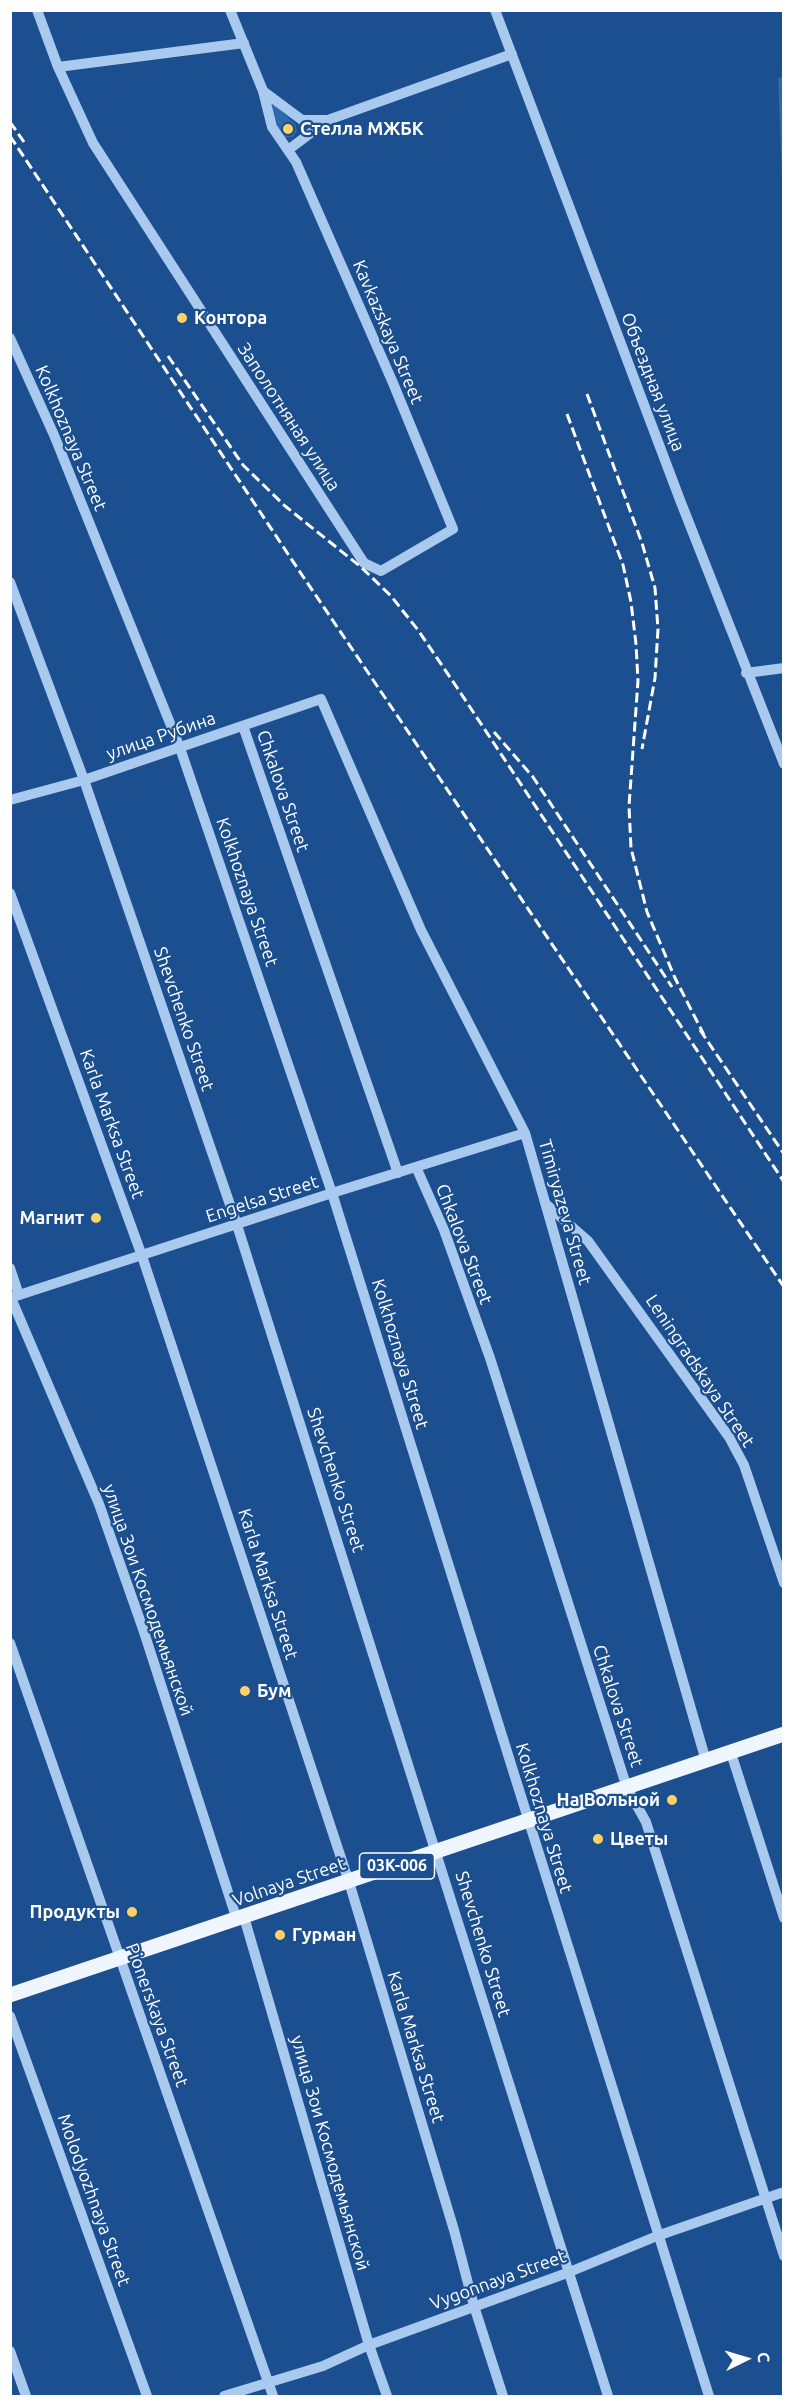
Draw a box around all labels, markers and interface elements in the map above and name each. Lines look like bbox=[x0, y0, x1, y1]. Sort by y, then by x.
place label: Стелла МЖБК bbox=[300, 118, 424, 140]
marker: Стелла МЖБК bbox=[281, 122, 295, 136]
street label: Kavkazskaya Street bbox=[348, 257, 428, 407]
place label: Контора bbox=[194, 307, 267, 329]
street label: Объездная улица bbox=[617, 310, 689, 454]
marker: Контора bbox=[175, 311, 189, 325]
street label: Заполотняная улица bbox=[233, 339, 345, 495]
street label: Kolkhoznaya Street bbox=[31, 362, 111, 514]
street label: улица Рубина bbox=[104, 707, 218, 765]
street label: Chkalova Street bbox=[252, 727, 314, 855]
street label: Kolkhoznaya Street bbox=[211, 815, 283, 969]
street label: Shevchenko Street bbox=[149, 944, 219, 1094]
street label: Karla Marksa Street bbox=[75, 1046, 149, 1202]
street label: Timiryazeva Street bbox=[534, 1137, 596, 1287]
street label: Engelsa Street bbox=[203, 1171, 321, 1227]
street label: Chkalova Street bbox=[431, 1181, 497, 1307]
place label: Магнит bbox=[20, 1207, 84, 1229]
marker: Магнит bbox=[89, 1211, 103, 1225]
street label: Kolkhoznaya Street bbox=[367, 1276, 433, 1432]
street label: Leningradskaya Street bbox=[641, 1291, 759, 1451]
street label: Shevchenko Street bbox=[302, 1405, 370, 1555]
street label: улица Зои Космодемьянской bbox=[98, 1481, 198, 1719]
street label: Karla Marksa Street bbox=[233, 1506, 303, 1662]
street label: Chkalova Street bbox=[588, 1642, 648, 1770]
place label: Бум bbox=[257, 1680, 291, 1702]
marker: Бум bbox=[238, 1684, 252, 1698]
street label: Kolkhoznaya Street bbox=[511, 1740, 577, 1896]
place label: На Вольной bbox=[557, 1789, 660, 1811]
marker: На Вольной bbox=[665, 1793, 679, 1807]
place label: Цветы bbox=[610, 1828, 668, 1850]
marker: Цветы bbox=[591, 1832, 605, 1846]
street label: Volnaya Street bbox=[230, 1853, 348, 1911]
road number: 03К-006 bbox=[360, 1853, 434, 1879]
street label: Shevchenko Street bbox=[451, 1869, 515, 2019]
place label: Продукты bbox=[30, 1901, 120, 1923]
marker: Продукты bbox=[125, 1905, 139, 1919]
place label: Гурман bbox=[292, 1924, 356, 1946]
marker: Гурман bbox=[273, 1928, 287, 1942]
street label: Pionerskaya Street bbox=[121, 1940, 193, 2090]
street label: Karla Marksa Street bbox=[383, 1969, 449, 2125]
street label: улица Зои Космодемьянской bbox=[286, 2033, 374, 2273]
street label: Molodyozhnaya Street bbox=[53, 2111, 135, 2289]
street label: Vygonnaya Street bbox=[427, 2245, 569, 2315]
north arrow bbox=[716, 2329, 776, 2389]
text: С bbox=[755, 2352, 773, 2363]

